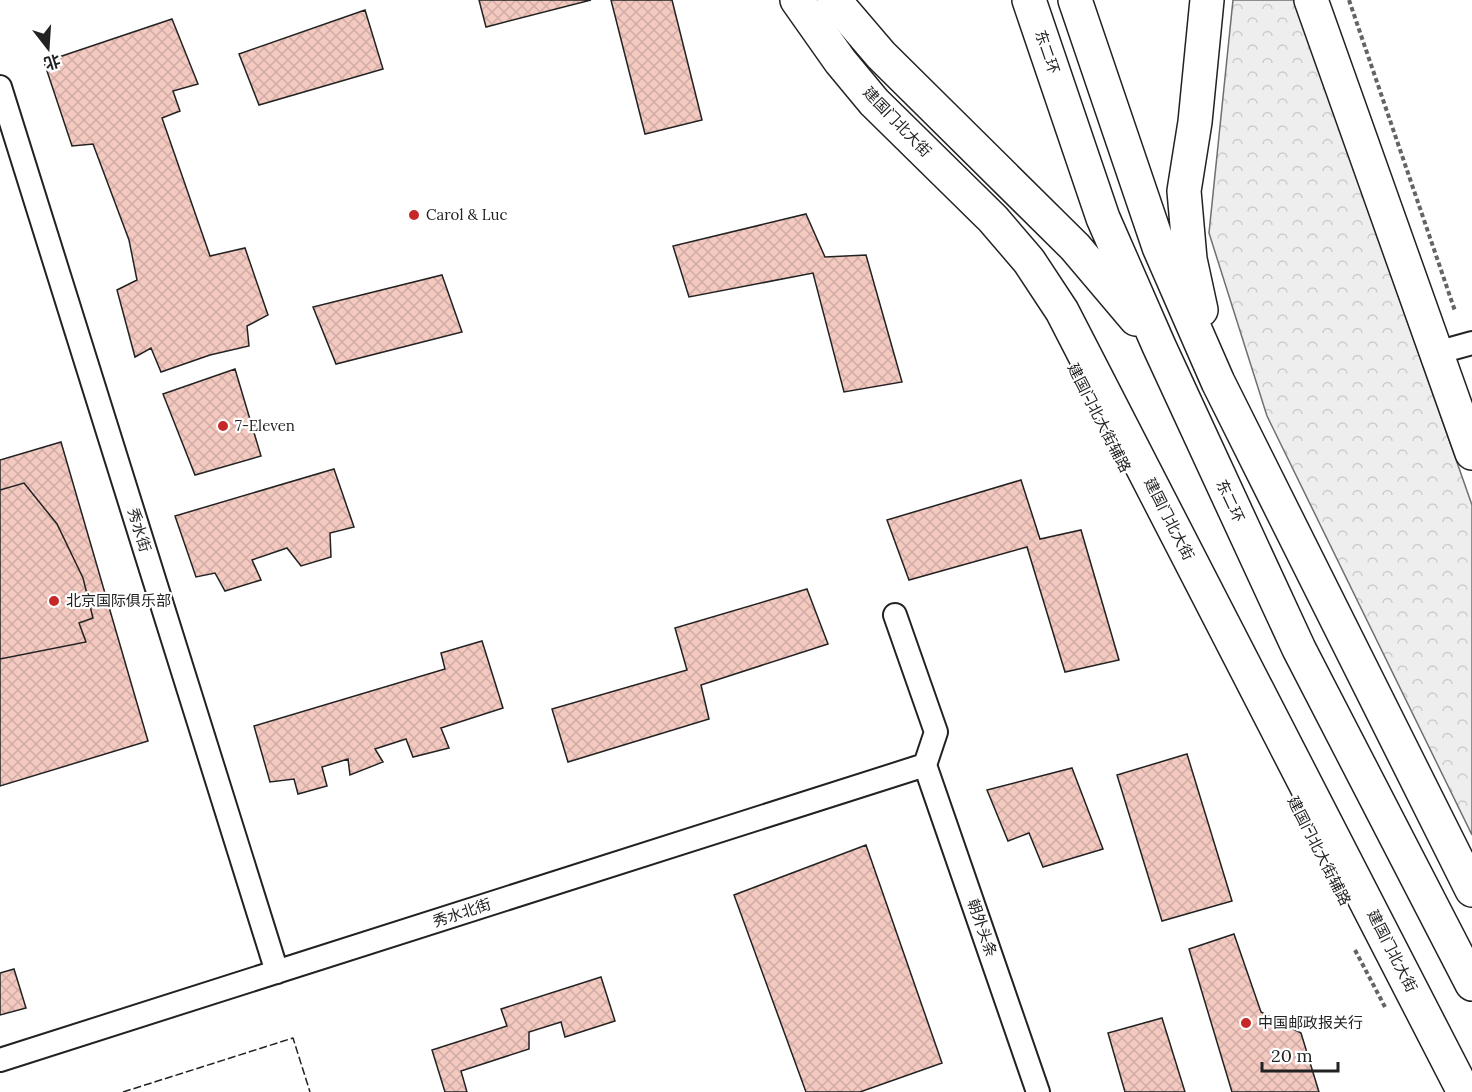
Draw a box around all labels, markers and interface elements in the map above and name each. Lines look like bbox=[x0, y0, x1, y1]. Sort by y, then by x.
north arrow bbox=[18, 18, 78, 78]
street label: 东二环 bbox=[1031, 27, 1064, 76]
text: 北 bbox=[42, 50, 63, 74]
street label: 建国门北大街 bbox=[859, 83, 935, 161]
place label: Carol & Luc bbox=[426, 205, 507, 224]
marker: Carol & Luc bbox=[407, 208, 421, 222]
street label: 建国门北大街辅路 bbox=[1064, 360, 1135, 476]
place label: 7-Eleven bbox=[235, 416, 295, 435]
marker: 7-Eleven bbox=[216, 419, 230, 433]
street label: 建国门北大街 bbox=[1141, 474, 1198, 563]
street label: 东二环 bbox=[1212, 476, 1249, 525]
street label: 秀水街 bbox=[124, 506, 155, 554]
place label: 北京国际俱乐部 bbox=[66, 591, 171, 610]
marker: 北京国际俱乐部 bbox=[47, 594, 61, 608]
street label: 建国门北大街辅路 bbox=[1284, 793, 1355, 909]
street label: 秀水北街 bbox=[430, 894, 493, 931]
street label: 朝外头条 bbox=[964, 896, 1001, 959]
street label: 建国门北大街 bbox=[1364, 906, 1421, 995]
place label: 中国邮政报关行 bbox=[1258, 1013, 1363, 1032]
marker: 中国邮政报关行 bbox=[1239, 1016, 1253, 1030]
scale bar bbox=[1262, 1035, 1338, 1073]
text: 20 m bbox=[1271, 1044, 1313, 1067]

